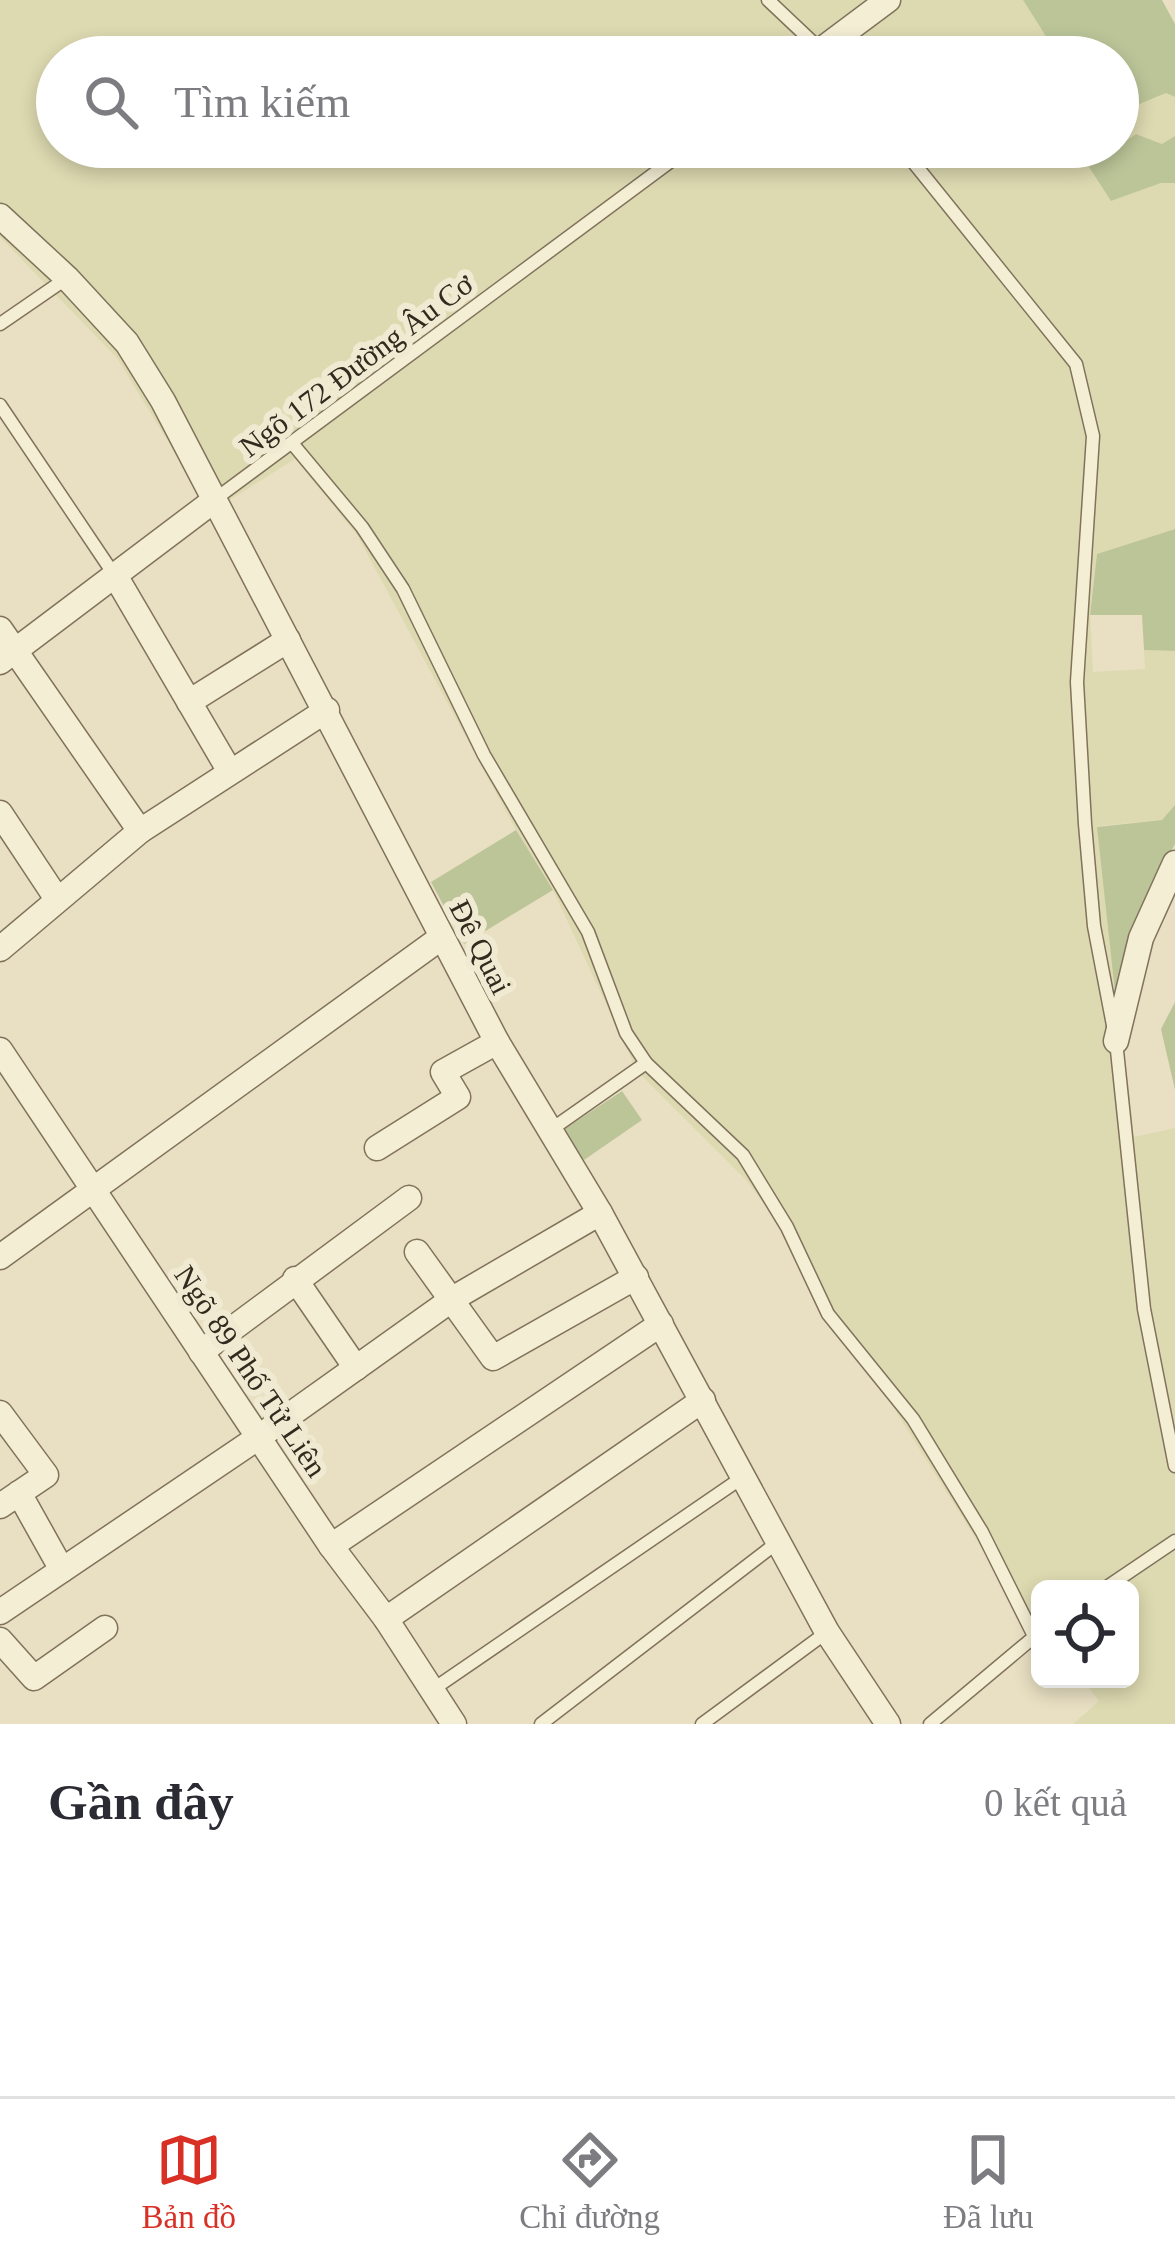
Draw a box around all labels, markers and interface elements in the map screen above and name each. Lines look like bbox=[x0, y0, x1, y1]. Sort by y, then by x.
search box bbox=[36, 36, 1139, 168]
icon: search bbox=[78, 69, 144, 135]
text: Tìm kiếm bbox=[174, 77, 350, 127]
street label: Ngõ 172 Đường Âu Cơ bbox=[233, 266, 480, 463]
street label: Đê Quai bbox=[443, 895, 519, 999]
street label: Ngõ 89 Phố Tử Liên bbox=[168, 1259, 334, 1483]
map controls bbox=[1031, 1580, 1139, 1688]
button: locate bbox=[1031, 1580, 1139, 1688]
text: Gần đây bbox=[48, 1774, 234, 1830]
text: 0 kết quả bbox=[984, 1781, 1127, 1824]
tab: Bản đồ bbox=[142, 2127, 236, 2236]
tab: Chỉ đường bbox=[519, 2127, 660, 2236]
tab: Đã lưu bbox=[943, 2127, 1033, 2236]

